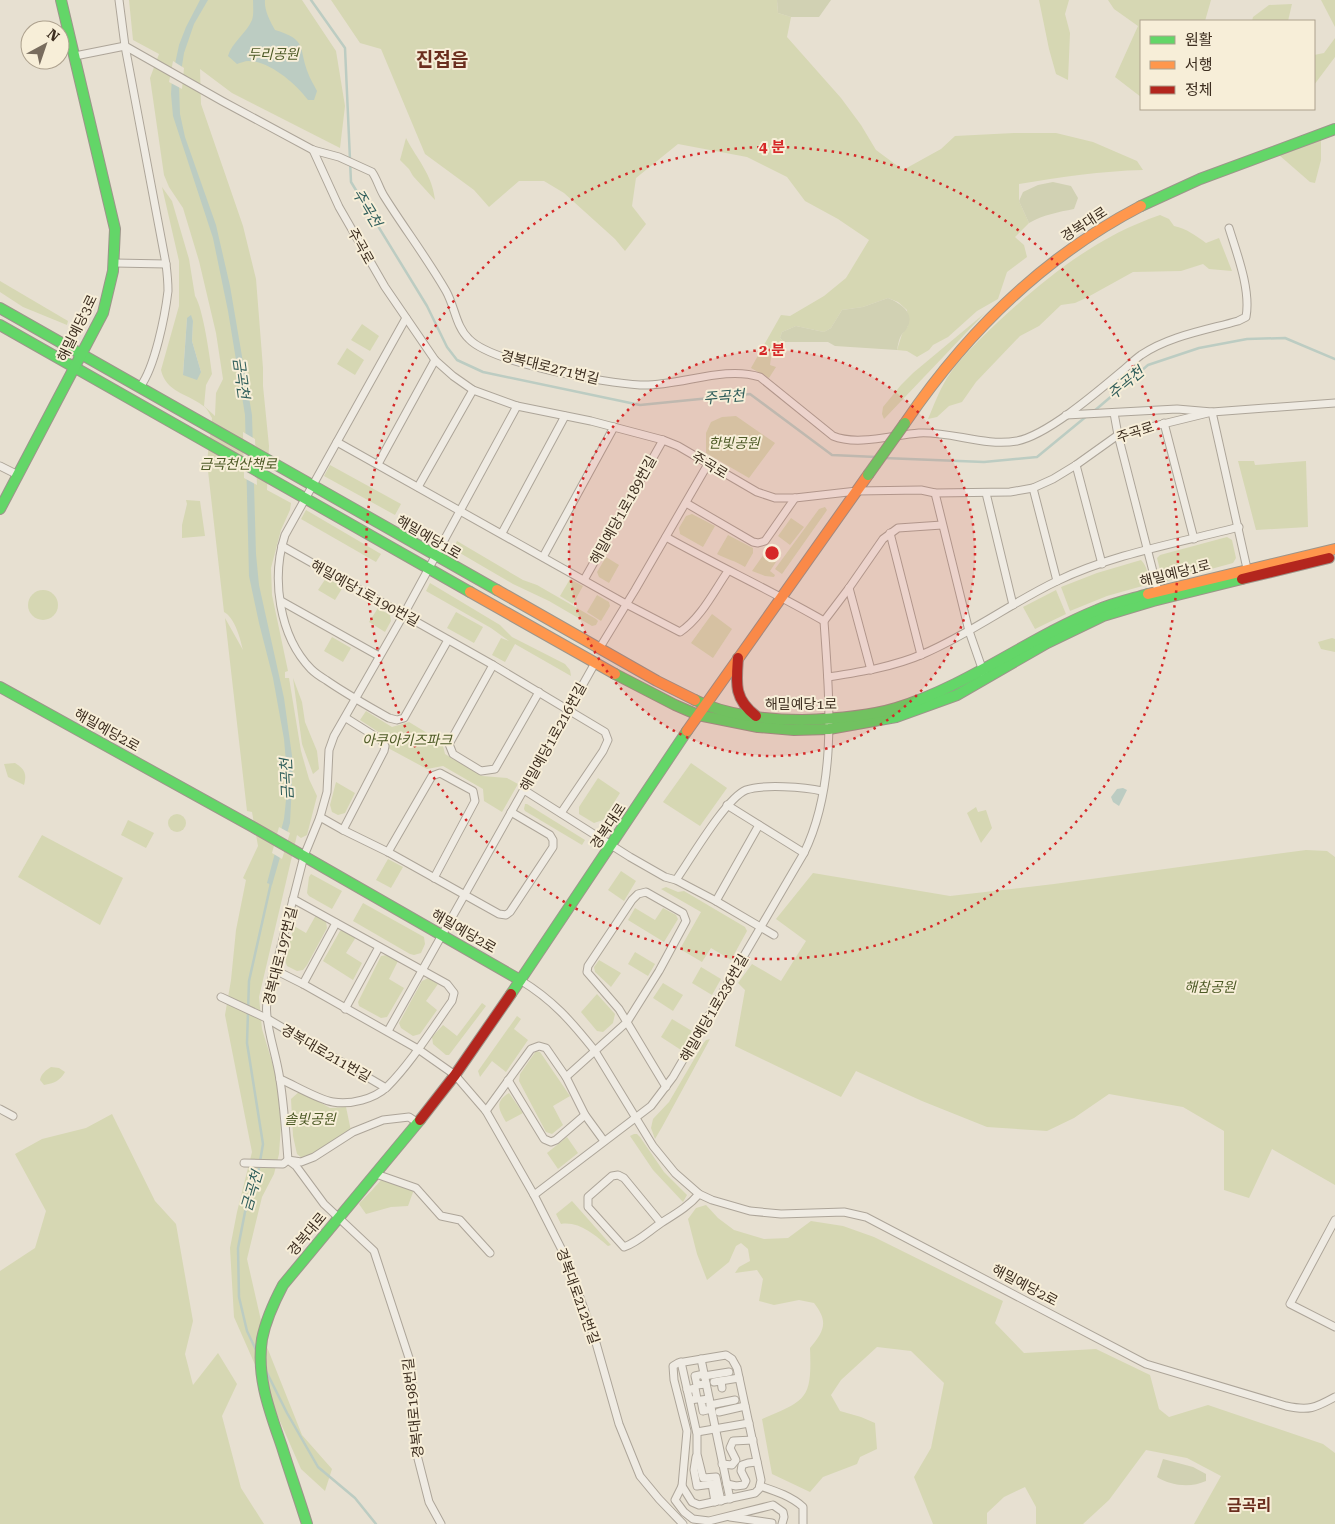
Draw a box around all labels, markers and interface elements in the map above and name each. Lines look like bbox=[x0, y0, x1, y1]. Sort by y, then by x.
north arrow bbox=[20, 20, 70, 70]
legend bbox=[1140, 20, 1315, 110]
text: N bbox=[44, 25, 63, 45]
text: 원활 bbox=[1185, 31, 1213, 49]
park label: 두리공원 bbox=[247, 46, 300, 62]
district label: 진접읍 bbox=[416, 48, 468, 71]
text: 서행 bbox=[1185, 56, 1213, 74]
text: 정체 bbox=[1185, 81, 1213, 99]
text: 4 분 bbox=[759, 138, 785, 156]
water label: 주곡천 bbox=[349, 186, 387, 232]
street label: 경복대로 bbox=[1058, 203, 1110, 245]
street label: 주곡로 bbox=[345, 225, 377, 267]
street label: 해밀예당3로 bbox=[54, 292, 100, 364]
text: 2 분 bbox=[759, 341, 785, 359]
street label: 경복대로271번길 bbox=[499, 347, 601, 387]
water label: 금곡천 bbox=[229, 356, 253, 402]
water label: 주곡천 bbox=[1104, 361, 1149, 403]
water label: 주곡천 bbox=[703, 386, 748, 408]
street label: 주곡로 bbox=[1114, 418, 1156, 446]
park label: 한빛공원 bbox=[708, 435, 761, 451]
street label: 주곡로 bbox=[689, 448, 731, 482]
street label: 해밀예당1로189번길 bbox=[587, 453, 659, 567]
park label: 금곡천산책로 bbox=[199, 456, 278, 472]
street label: 해밀예당1로 bbox=[394, 512, 464, 562]
centre of rings bbox=[763, 544, 781, 562]
street label: 해밀예당1로 bbox=[1138, 556, 1212, 590]
street label: 해밀예당1로190번길 bbox=[308, 557, 422, 629]
street label: 해밀예당1로216번길 bbox=[517, 680, 589, 794]
street label: 해밀예당1로 bbox=[765, 696, 837, 712]
street label: 해밀예당2로 bbox=[72, 705, 143, 755]
park label: 아쿠아키즈파크 bbox=[362, 732, 453, 748]
water label: 금곡천 bbox=[277, 756, 297, 800]
street label: 경복대로 bbox=[587, 800, 629, 852]
street label: 경복대로197번길 bbox=[260, 905, 300, 1007]
street label: 해밀예당2로 bbox=[429, 906, 499, 956]
street label: 해밀예당1로236번길 bbox=[677, 951, 751, 1065]
park label: 해참공원 bbox=[1184, 979, 1237, 995]
street label: 경복대로211번길 bbox=[278, 1021, 374, 1085]
park label: 솔빛공원 bbox=[284, 1111, 337, 1127]
water label: 금곡천 bbox=[238, 1167, 267, 1213]
street label: 경복대로 bbox=[284, 1209, 330, 1259]
street label: 경복대로212번길 bbox=[553, 1246, 603, 1346]
street label: 해밀예당2로 bbox=[989, 1261, 1061, 1309]
street label: 경복대로198번길 bbox=[400, 1357, 426, 1459]
district label: 금곡리 bbox=[1227, 1496, 1271, 1515]

